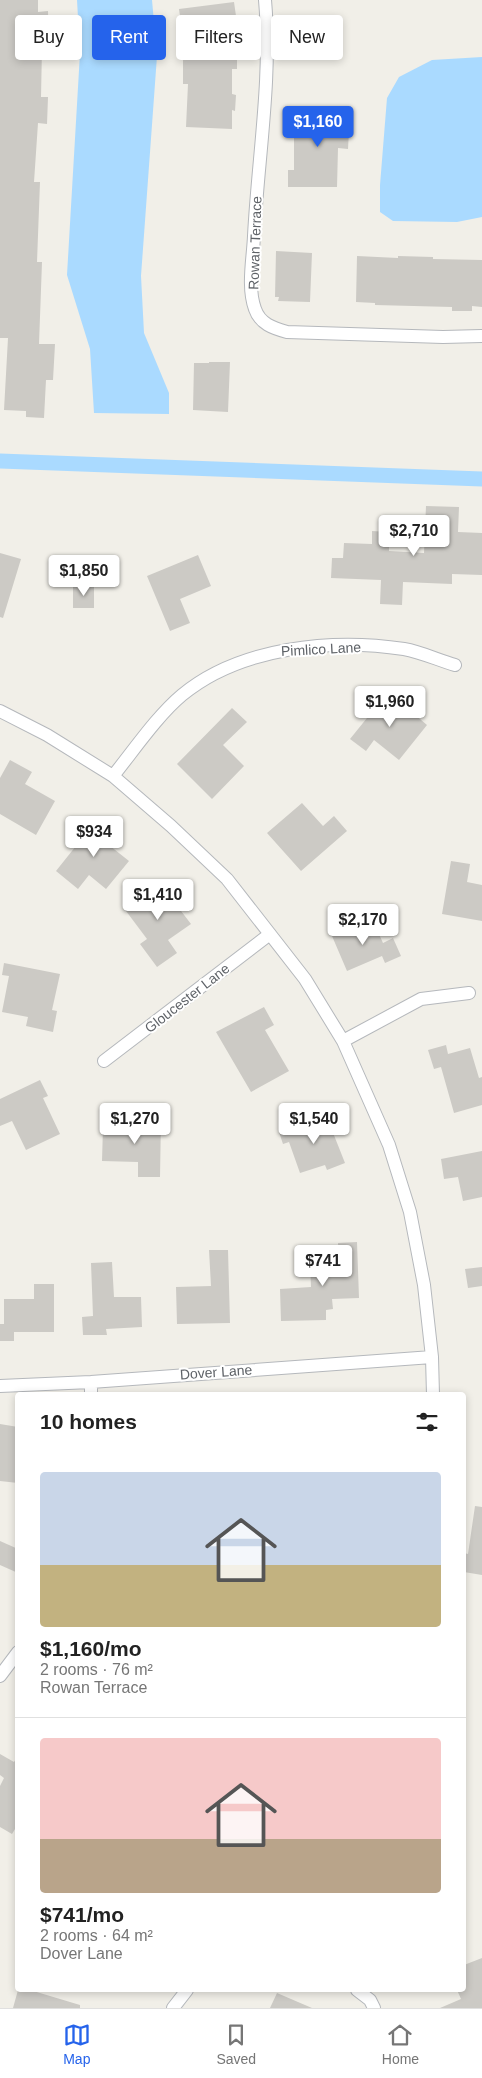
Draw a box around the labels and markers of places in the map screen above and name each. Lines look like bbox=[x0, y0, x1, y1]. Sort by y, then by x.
pin: $1,160 bbox=[277, 106, 359, 148]
pin: $2,710 bbox=[373, 514, 455, 557]
pin: $1,850 bbox=[43, 554, 125, 597]
pin: $1,960 bbox=[349, 686, 431, 728]
pin: $934 bbox=[64, 816, 124, 858]
pin: $1,410 bbox=[117, 878, 199, 921]
pin: $2,170 bbox=[322, 904, 404, 946]
pin: $1,270 bbox=[94, 1102, 176, 1145]
pin: $1,540 bbox=[273, 1102, 355, 1145]
pin: $741 bbox=[293, 1244, 353, 1287]

